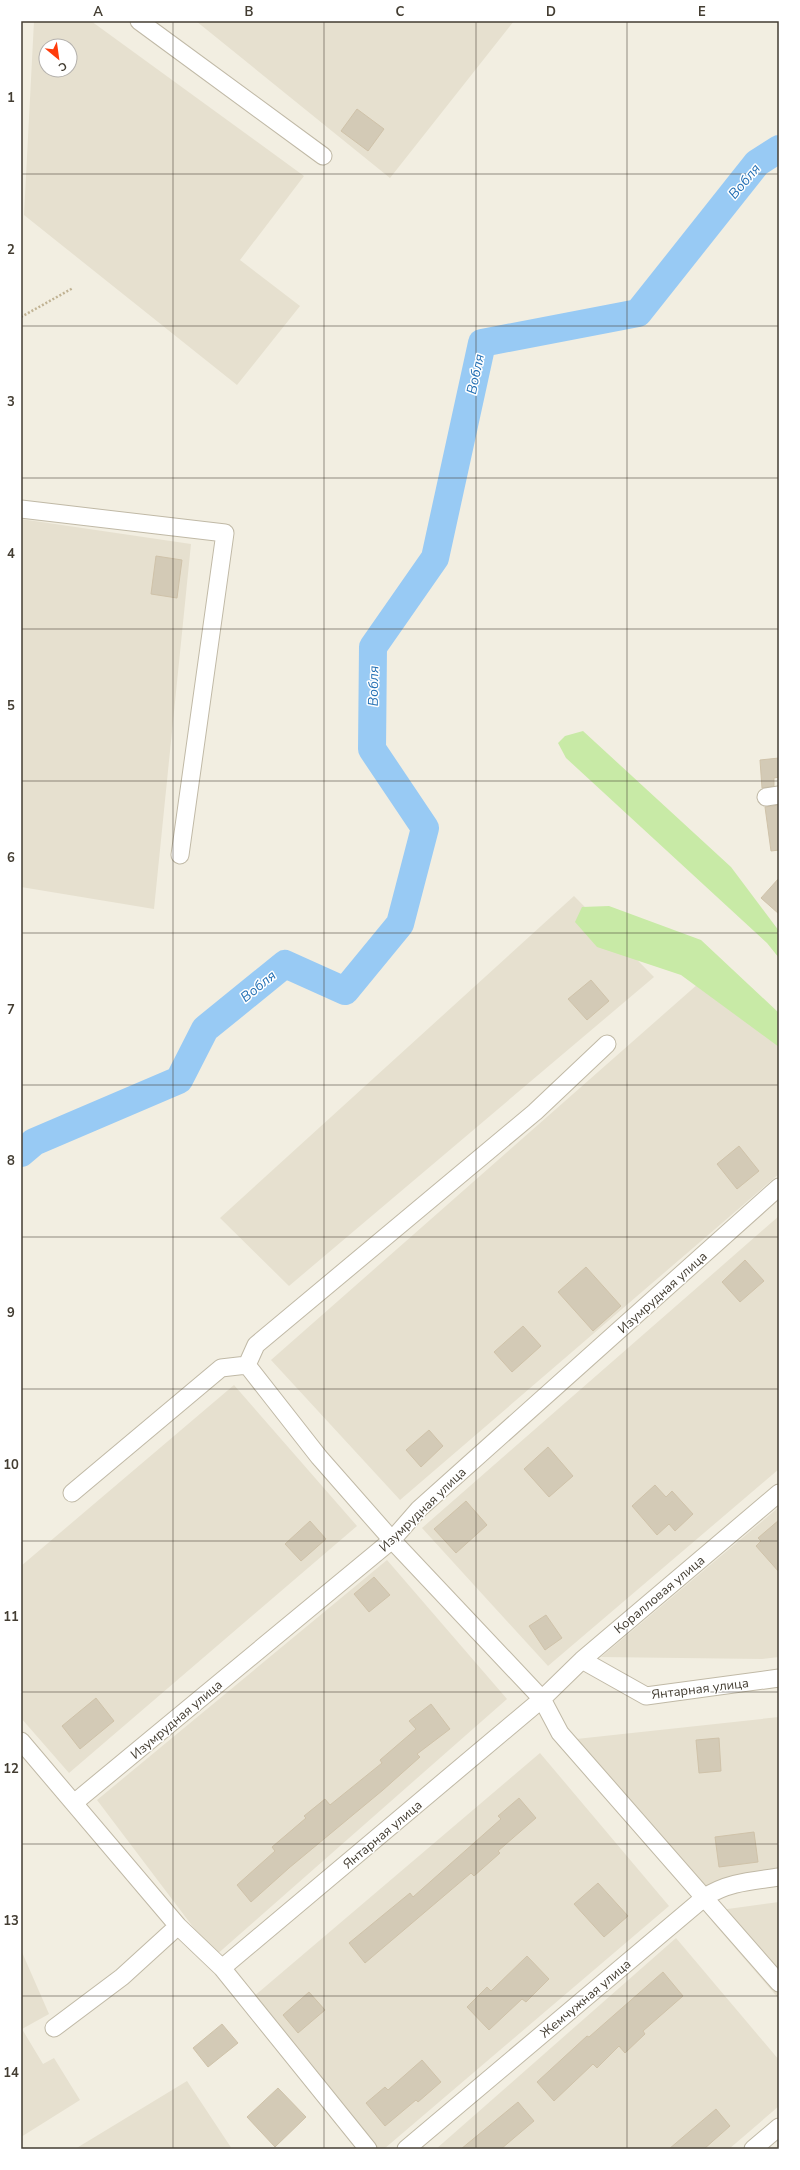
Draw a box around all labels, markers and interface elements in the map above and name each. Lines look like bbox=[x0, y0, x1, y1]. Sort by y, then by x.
text: A bbox=[93, 3, 103, 21]
text: B bbox=[245, 3, 254, 21]
text: C bbox=[396, 3, 405, 21]
text: D bbox=[546, 3, 556, 21]
text: E bbox=[698, 3, 706, 21]
north arrow bbox=[38, 38, 78, 78]
text: С bbox=[55, 58, 70, 75]
text: 1 bbox=[7, 89, 15, 107]
water label: Вобля bbox=[724, 160, 765, 203]
text: 2 bbox=[7, 241, 15, 259]
water label: Вобля bbox=[462, 352, 489, 396]
text: 3 bbox=[7, 393, 15, 411]
text: 4 bbox=[7, 545, 15, 563]
water label: Вобля bbox=[364, 665, 383, 707]
text: 5 bbox=[7, 697, 15, 715]
text: 6 bbox=[7, 849, 15, 867]
water label: Вобля bbox=[236, 966, 280, 1007]
text: 7 bbox=[7, 1001, 15, 1019]
text: 8 bbox=[7, 1152, 15, 1170]
street label: Изумрудная улица bbox=[614, 1248, 711, 1338]
text: 9 bbox=[7, 1304, 15, 1322]
text: 10 bbox=[3, 1456, 19, 1474]
street label: Изумрудная улица bbox=[375, 1463, 470, 1556]
street label: Коралловая улица bbox=[610, 1551, 709, 1638]
text: 11 bbox=[3, 1608, 19, 1626]
street label: Янтарная улица bbox=[650, 1674, 750, 1704]
street label: Изумрудная улица bbox=[127, 1676, 226, 1764]
text: 12 bbox=[3, 1760, 19, 1778]
street label: Янтарная улица bbox=[339, 1796, 426, 1873]
text: 13 bbox=[3, 1912, 19, 1930]
street label: Жемчужная улица bbox=[536, 1955, 635, 2042]
text: 14 bbox=[3, 2064, 19, 2082]

